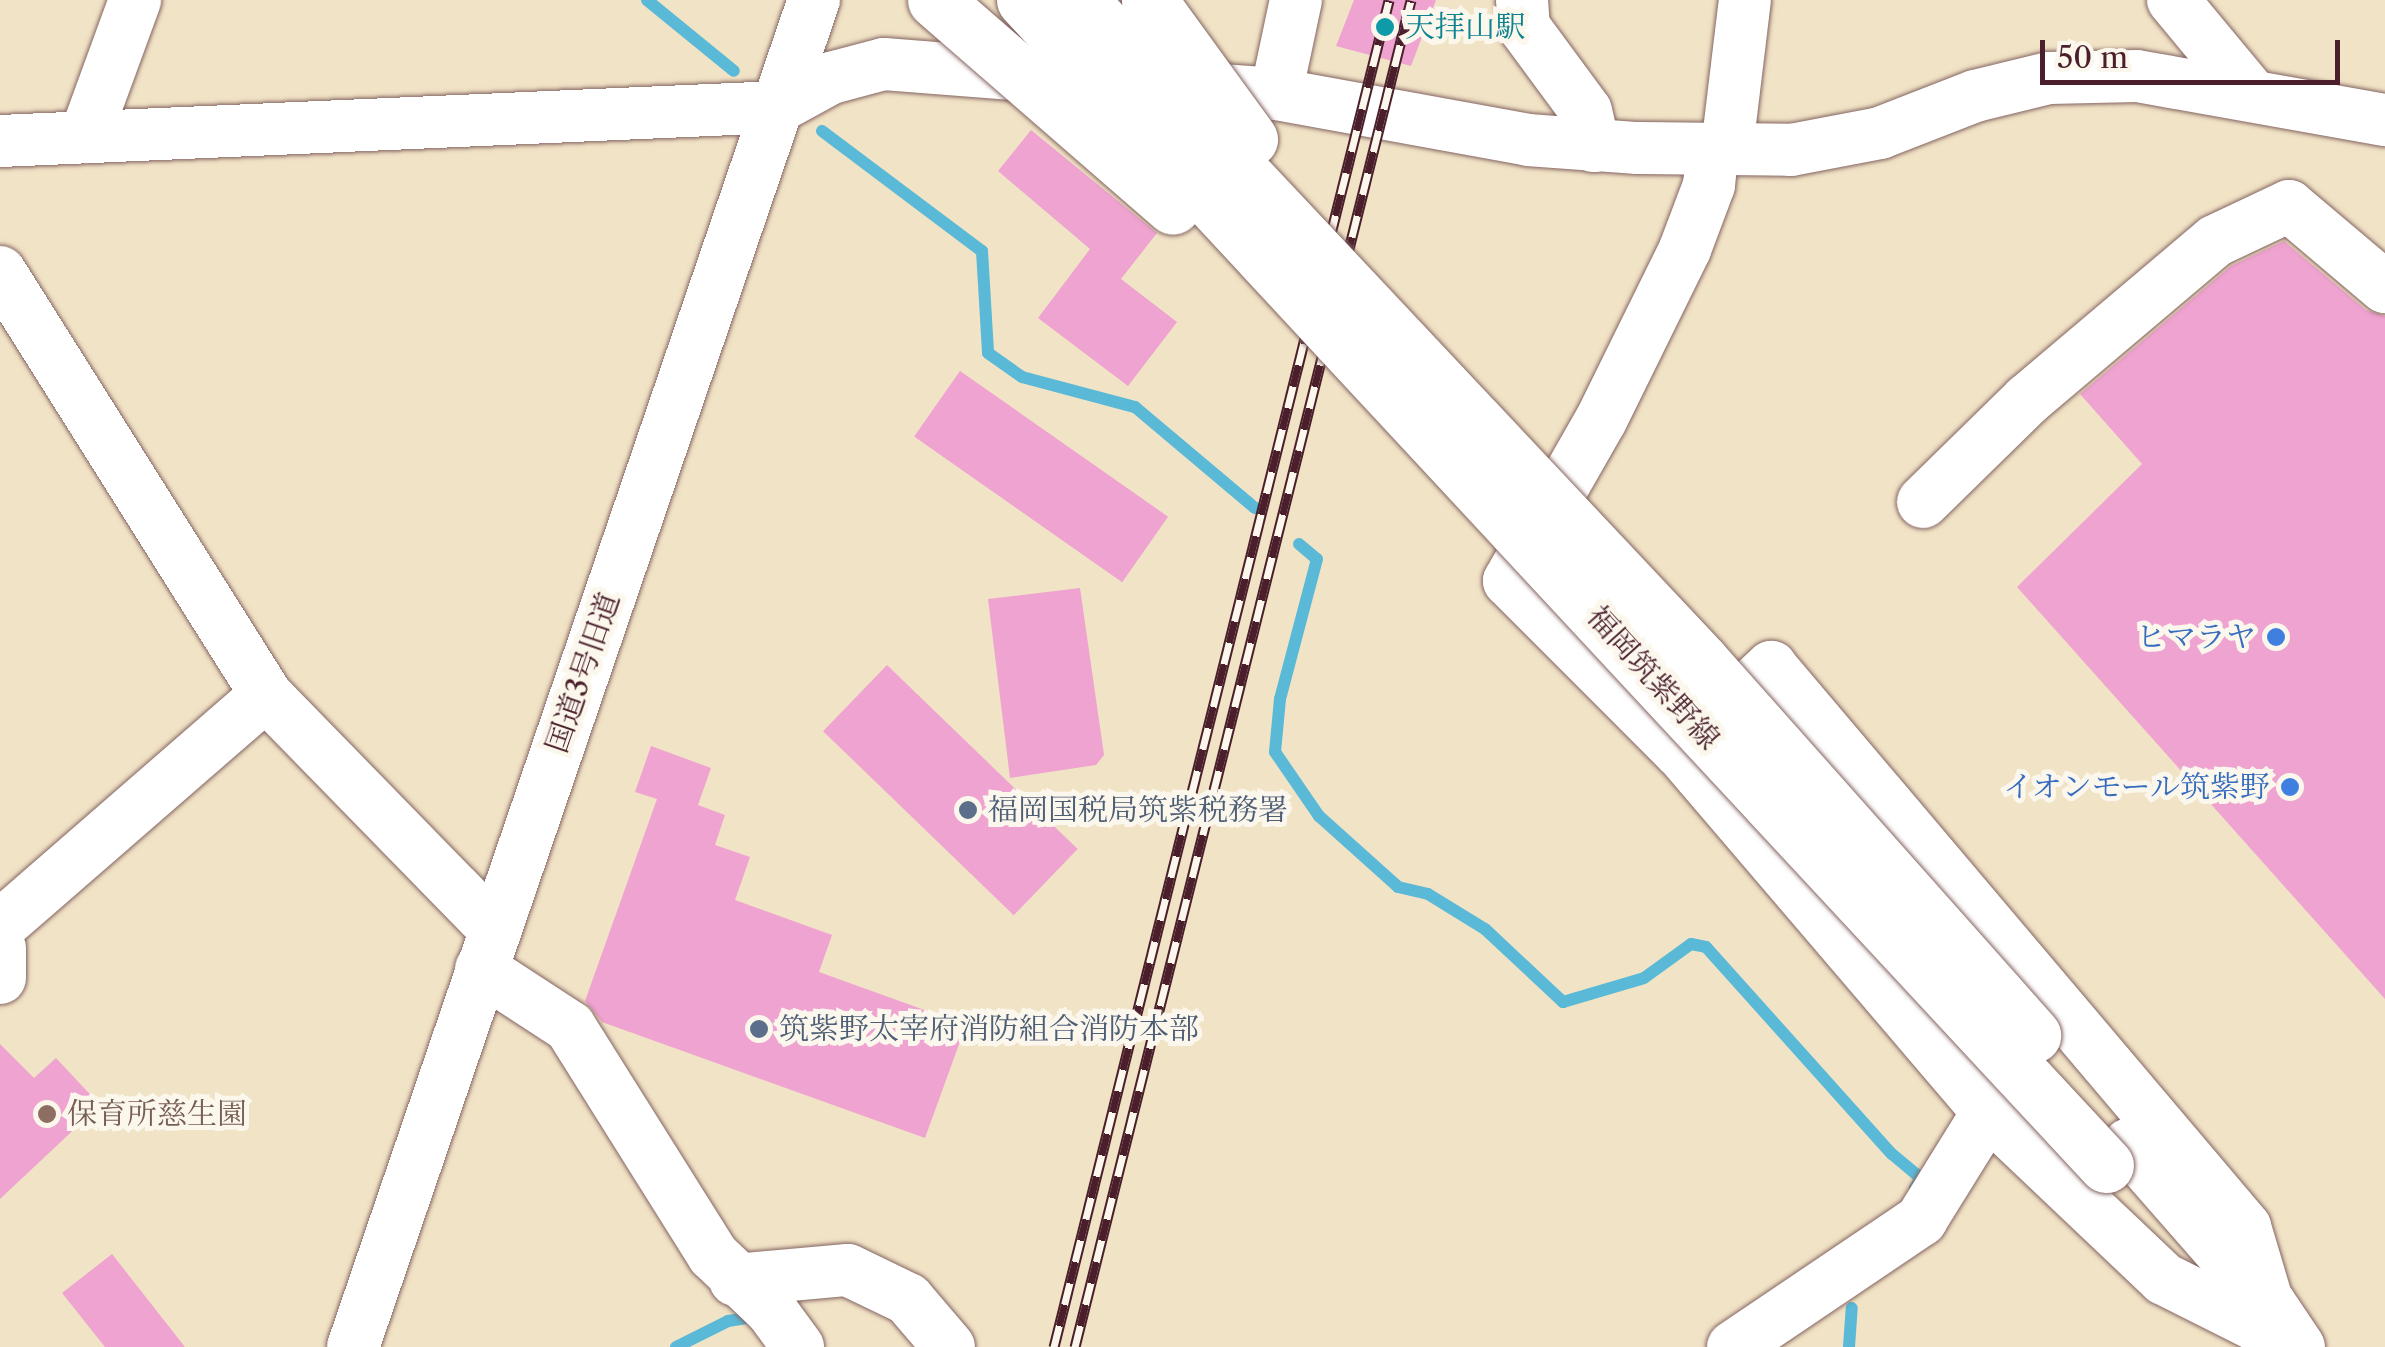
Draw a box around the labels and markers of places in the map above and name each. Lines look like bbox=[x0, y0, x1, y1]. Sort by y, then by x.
place label: 天拝山駅 bbox=[1405, 9, 1525, 45]
marker: 天拝山駅 bbox=[1374, 16, 1396, 38]
place label: ヒマラヤ bbox=[2136, 619, 2256, 655]
marker: ヒマラヤ bbox=[2265, 626, 2287, 648]
place label: イオンモール筑紫野 bbox=[2001, 769, 2270, 805]
marker: イオンモール筑紫野 bbox=[2279, 776, 2301, 798]
place label: 福岡国税局筑紫税務署 bbox=[988, 792, 1288, 828]
marker: 福岡国税局筑紫税務署 bbox=[957, 799, 979, 821]
place label: 筑紫野太宰府消防組合消防本部 bbox=[779, 1011, 1199, 1047]
marker: 筑紫野太宰府消防組合消防本部 bbox=[748, 1018, 770, 1040]
place label: 保育所慈生園 bbox=[67, 1096, 247, 1132]
marker: 保育所慈生園 bbox=[36, 1103, 58, 1125]

